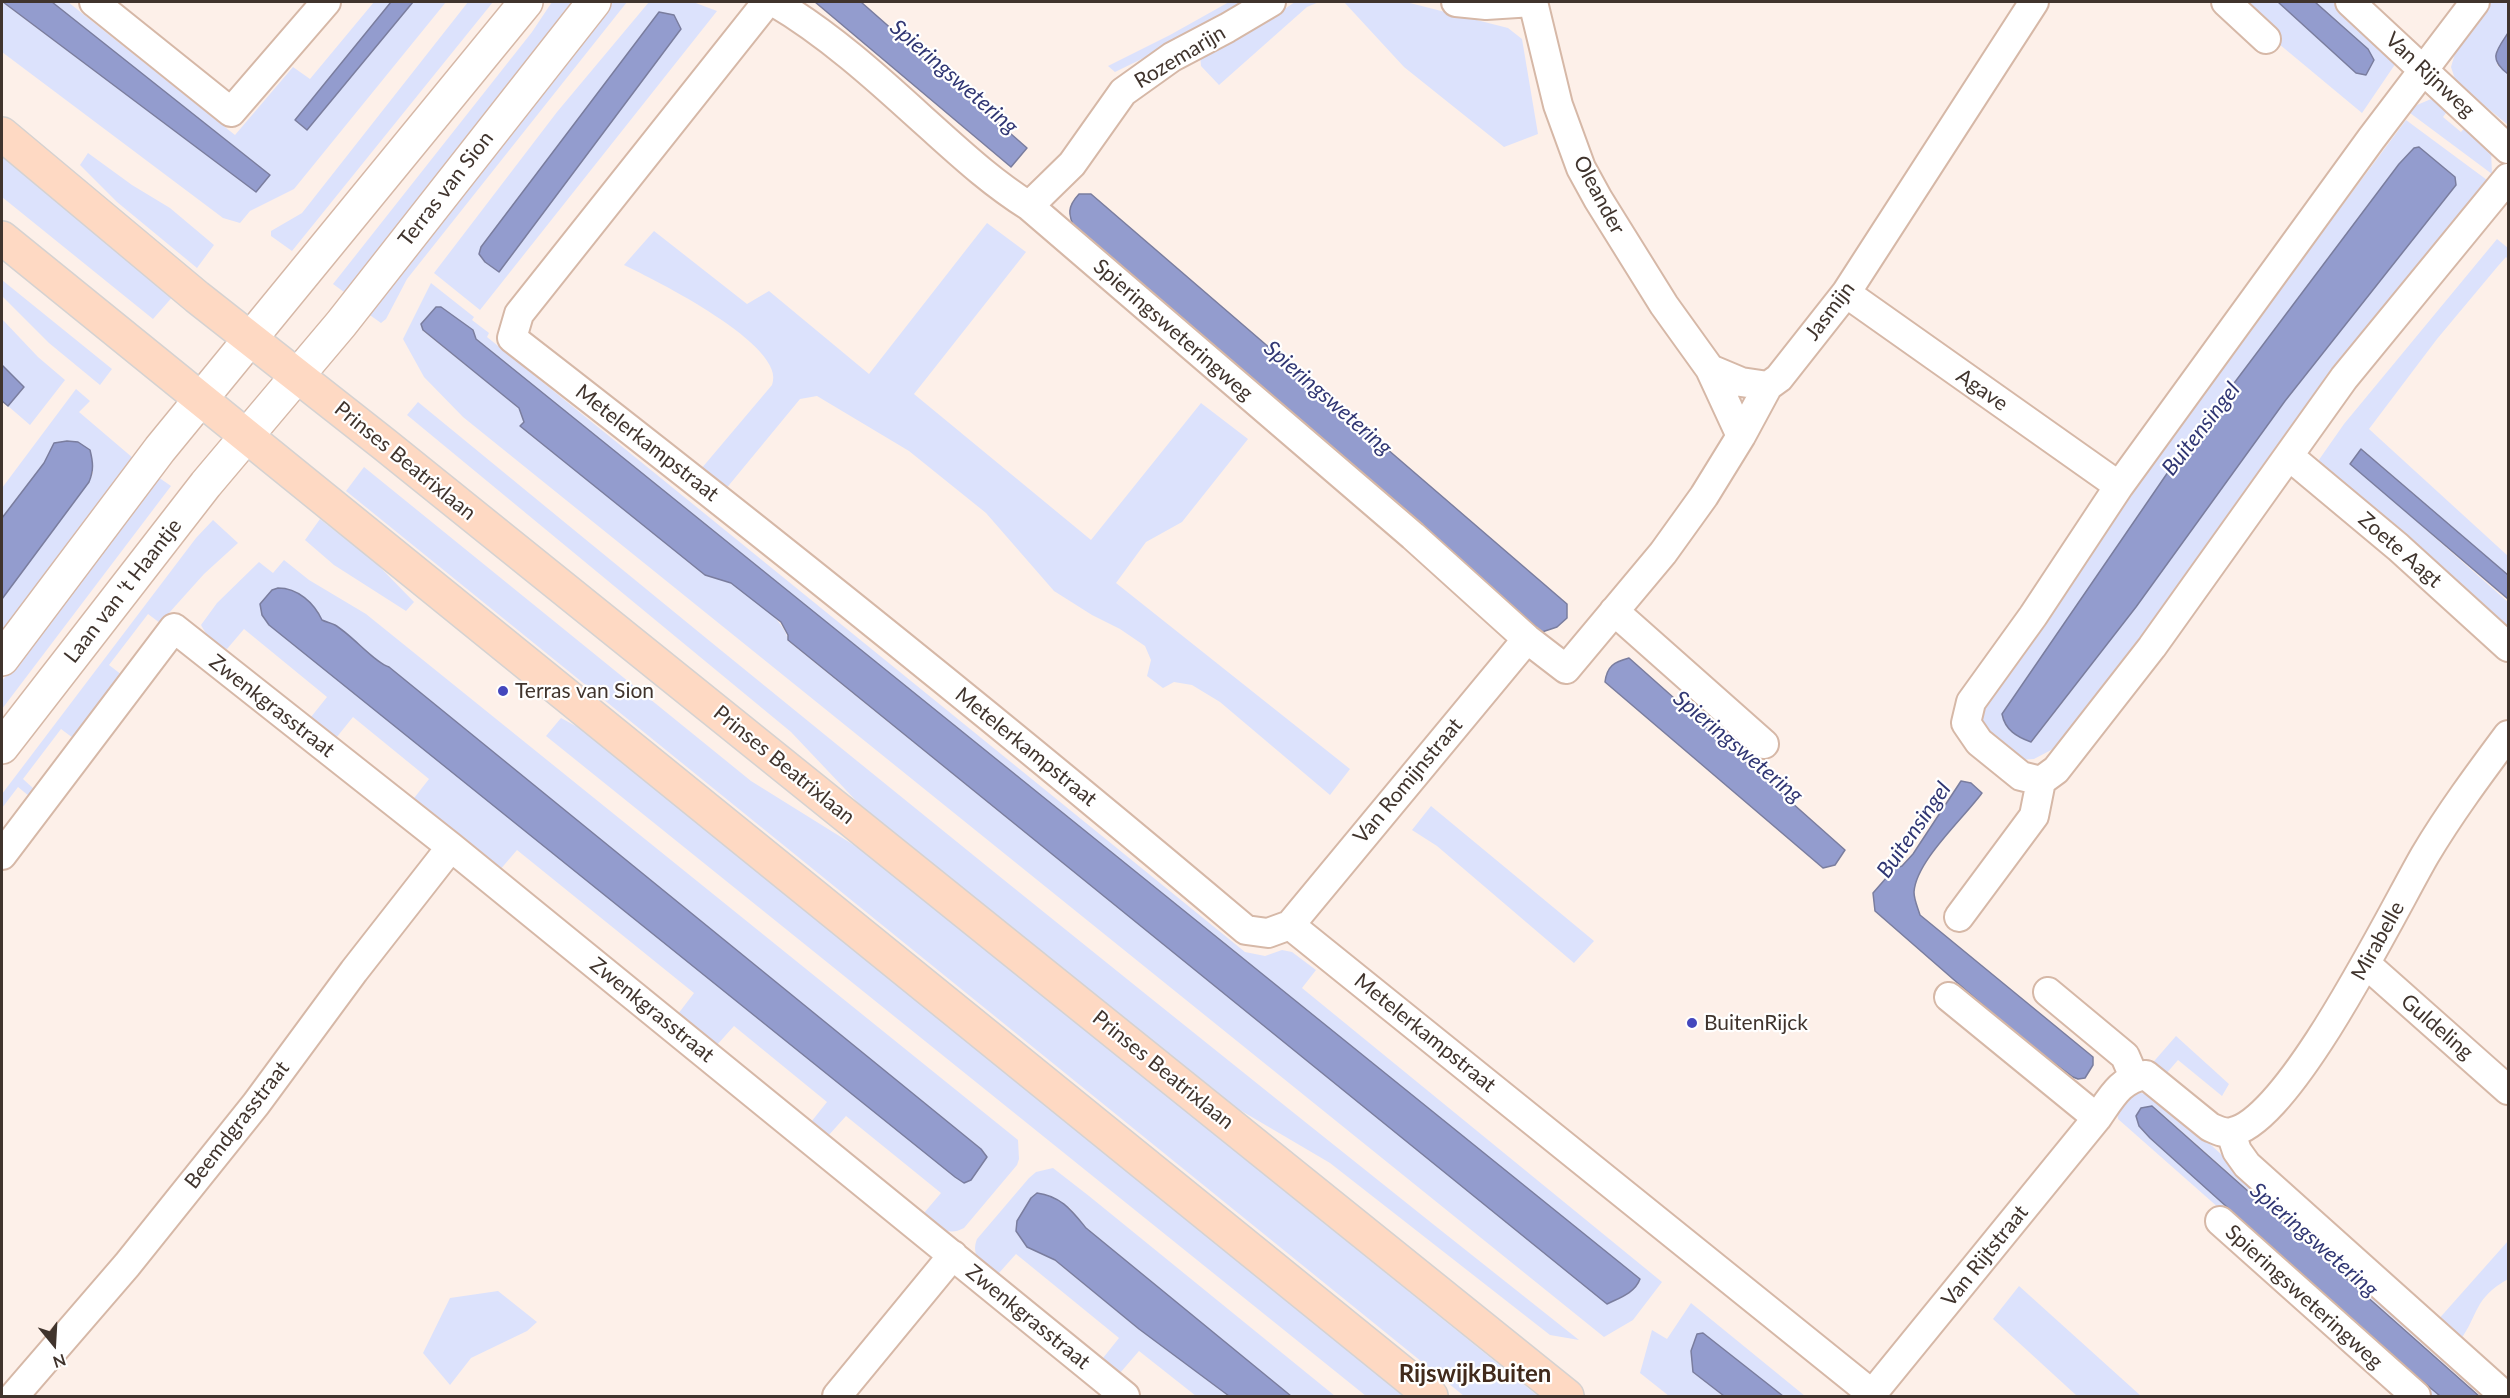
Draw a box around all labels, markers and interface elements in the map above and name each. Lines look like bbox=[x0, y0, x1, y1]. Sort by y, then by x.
water label: Spieringswetering bbox=[885, 14, 1023, 140]
street label: Rozemarijn bbox=[1130, 20, 1230, 94]
street label: Van Rijnweg bbox=[2380, 27, 2480, 123]
street label: Terras van Sion bbox=[393, 126, 499, 252]
street label: Oleander bbox=[1568, 151, 1630, 239]
street label: Spieringsweteringweg bbox=[1088, 254, 1258, 406]
street label: Jasmijn bbox=[1800, 277, 1860, 345]
water label: Spieringswetering bbox=[1259, 335, 1397, 461]
street label: Agave bbox=[1951, 363, 2013, 417]
water label: Buitensingel bbox=[2156, 377, 2246, 481]
street label: Metelerkampstraat bbox=[570, 379, 724, 507]
street label: Prinses Beatrixlaan bbox=[329, 396, 481, 526]
street label: Zoete Aagt bbox=[2353, 507, 2447, 593]
street label: Laan van 't Haantje bbox=[59, 514, 187, 668]
street label: Zwenkgrasstraat bbox=[204, 649, 340, 763]
place label: Terras van Sion bbox=[515, 678, 654, 704]
street label: Metelerkampstraat bbox=[950, 682, 1102, 812]
marker: Terras van Sion bbox=[496, 684, 510, 698]
water label: Spieringswetering bbox=[1668, 685, 1808, 809]
street label: Prinses Beatrixlaan bbox=[708, 700, 860, 830]
street label: Van Romijnstraat bbox=[1348, 713, 1468, 849]
water label: Buitensingel bbox=[1871, 777, 1957, 883]
street label: Mirabelle bbox=[2346, 897, 2410, 985]
street label: Zwenkgrasstraat bbox=[585, 952, 719, 1068]
street label: Metelerkampstraat bbox=[1349, 968, 1501, 1098]
street label: Guldeling bbox=[2396, 989, 2478, 1065]
street label: Prinses Beatrixlaan bbox=[1087, 1005, 1239, 1135]
place label: BuitenRijck bbox=[1704, 1010, 1808, 1036]
marker: BuitenRijck bbox=[1685, 1016, 1699, 1030]
street label: Beemdgrasstraat bbox=[179, 1056, 295, 1194]
water label: Spieringswetering bbox=[2245, 1177, 2383, 1303]
street label: Van Rijtstraat bbox=[1936, 1200, 2034, 1312]
street label: Spieringsweteringweg bbox=[2220, 1220, 2388, 1374]
street label: Zwenkgrasstraat bbox=[961, 1259, 1095, 1375]
north arrow bbox=[24, 1314, 84, 1374]
text: N bbox=[51, 1351, 69, 1373]
district label: RijswijkBuiten bbox=[1399, 1360, 1551, 1388]

